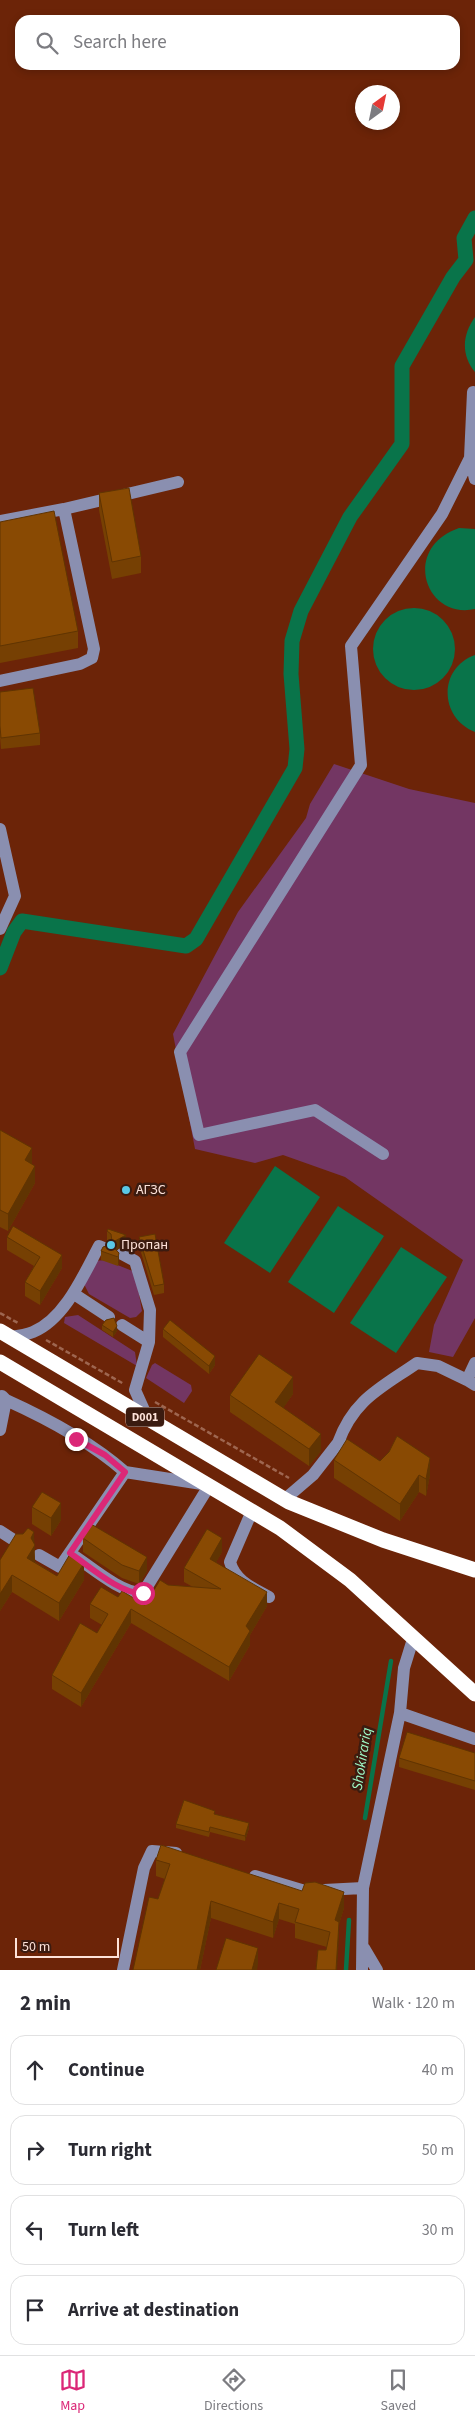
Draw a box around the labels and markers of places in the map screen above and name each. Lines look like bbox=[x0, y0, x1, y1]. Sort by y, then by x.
place label: АГЗС bbox=[136, 1180, 166, 1200]
marker: АГЗС bbox=[120, 1184, 132, 1196]
place label: Пропан bbox=[121, 1235, 168, 1255]
marker: Пропан bbox=[105, 1239, 117, 1251]

